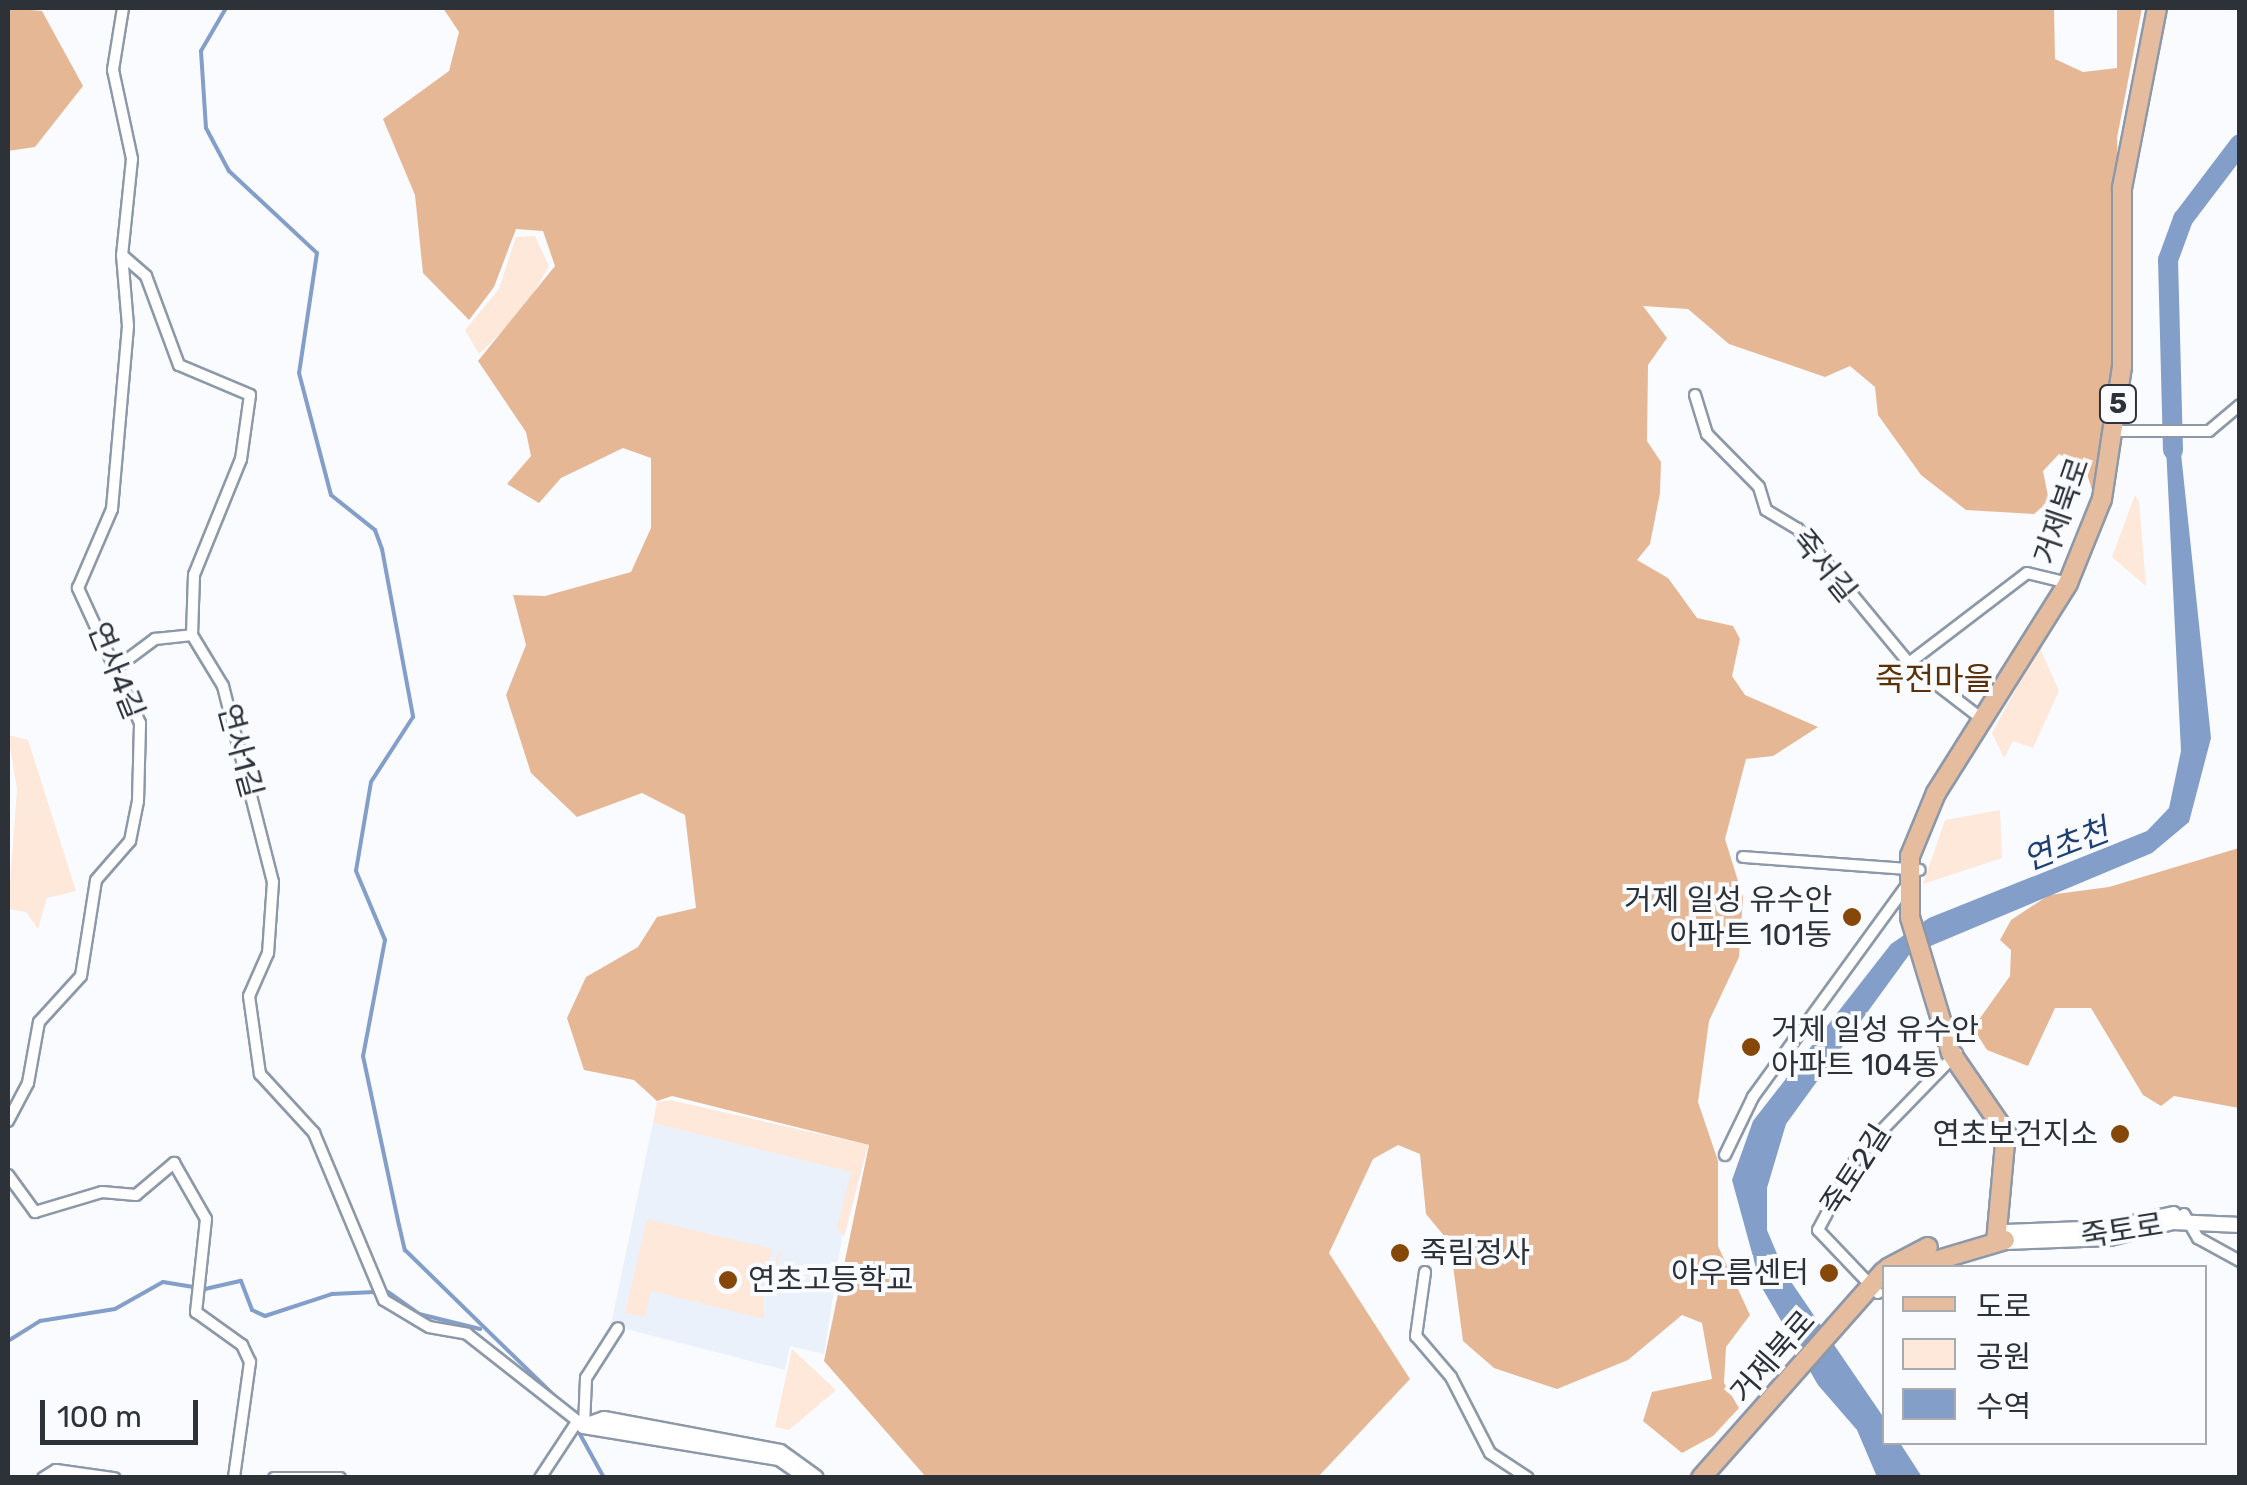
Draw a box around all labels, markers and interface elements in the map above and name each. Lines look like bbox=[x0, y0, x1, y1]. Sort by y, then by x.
road number: 5 bbox=[2098, 381, 2138, 427]
street label: 거제북로 bbox=[2027, 453, 2097, 569]
street label: 죽서길 bbox=[1784, 522, 1864, 610]
street label: 연사4길 bbox=[80, 617, 152, 725]
district label: 죽전마을 bbox=[1875, 660, 1993, 698]
street label: 연사1길 bbox=[210, 700, 270, 802]
water label: 연초천 bbox=[2018, 811, 2114, 879]
place label: 거제 일성 유수안 아파트 101동 bbox=[1624, 882, 1832, 952]
marker: 거제 일성 유수안 아파트 101동 bbox=[1841, 906, 1863, 928]
place label: 거제 일성 유수안 아파트 104동 bbox=[1771, 1012, 1979, 1082]
marker: 거제 일성 유수안 아파트 104동 bbox=[1740, 1036, 1762, 1058]
place label: 연초보건지소 bbox=[1932, 1116, 2098, 1152]
street label: 죽토2길 bbox=[1814, 1118, 1898, 1222]
marker: 연초보건지소 bbox=[2107, 1121, 2133, 1147]
street label: 죽토로 bbox=[2078, 1207, 2166, 1255]
place label: 죽림정사 bbox=[1420, 1235, 1530, 1271]
marker: 죽림정사 bbox=[1389, 1242, 1411, 1264]
place label: 아우름센터 bbox=[1671, 1255, 1809, 1291]
place label: 연초고등학교 bbox=[748, 1262, 914, 1298]
marker: 아우름센터 bbox=[1818, 1262, 1840, 1284]
legend bbox=[1882, 1265, 2207, 1445]
marker: 연초고등학교 bbox=[717, 1269, 739, 1291]
text: 도로 bbox=[1976, 1289, 2031, 1325]
street label: 거제북로 bbox=[1723, 1304, 1823, 1410]
text: 공원 bbox=[1976, 1339, 2031, 1375]
scale bar bbox=[45, 1380, 202, 1442]
text: 수역 bbox=[1976, 1389, 2031, 1425]
text: 100 m bbox=[57, 1399, 142, 1435]

